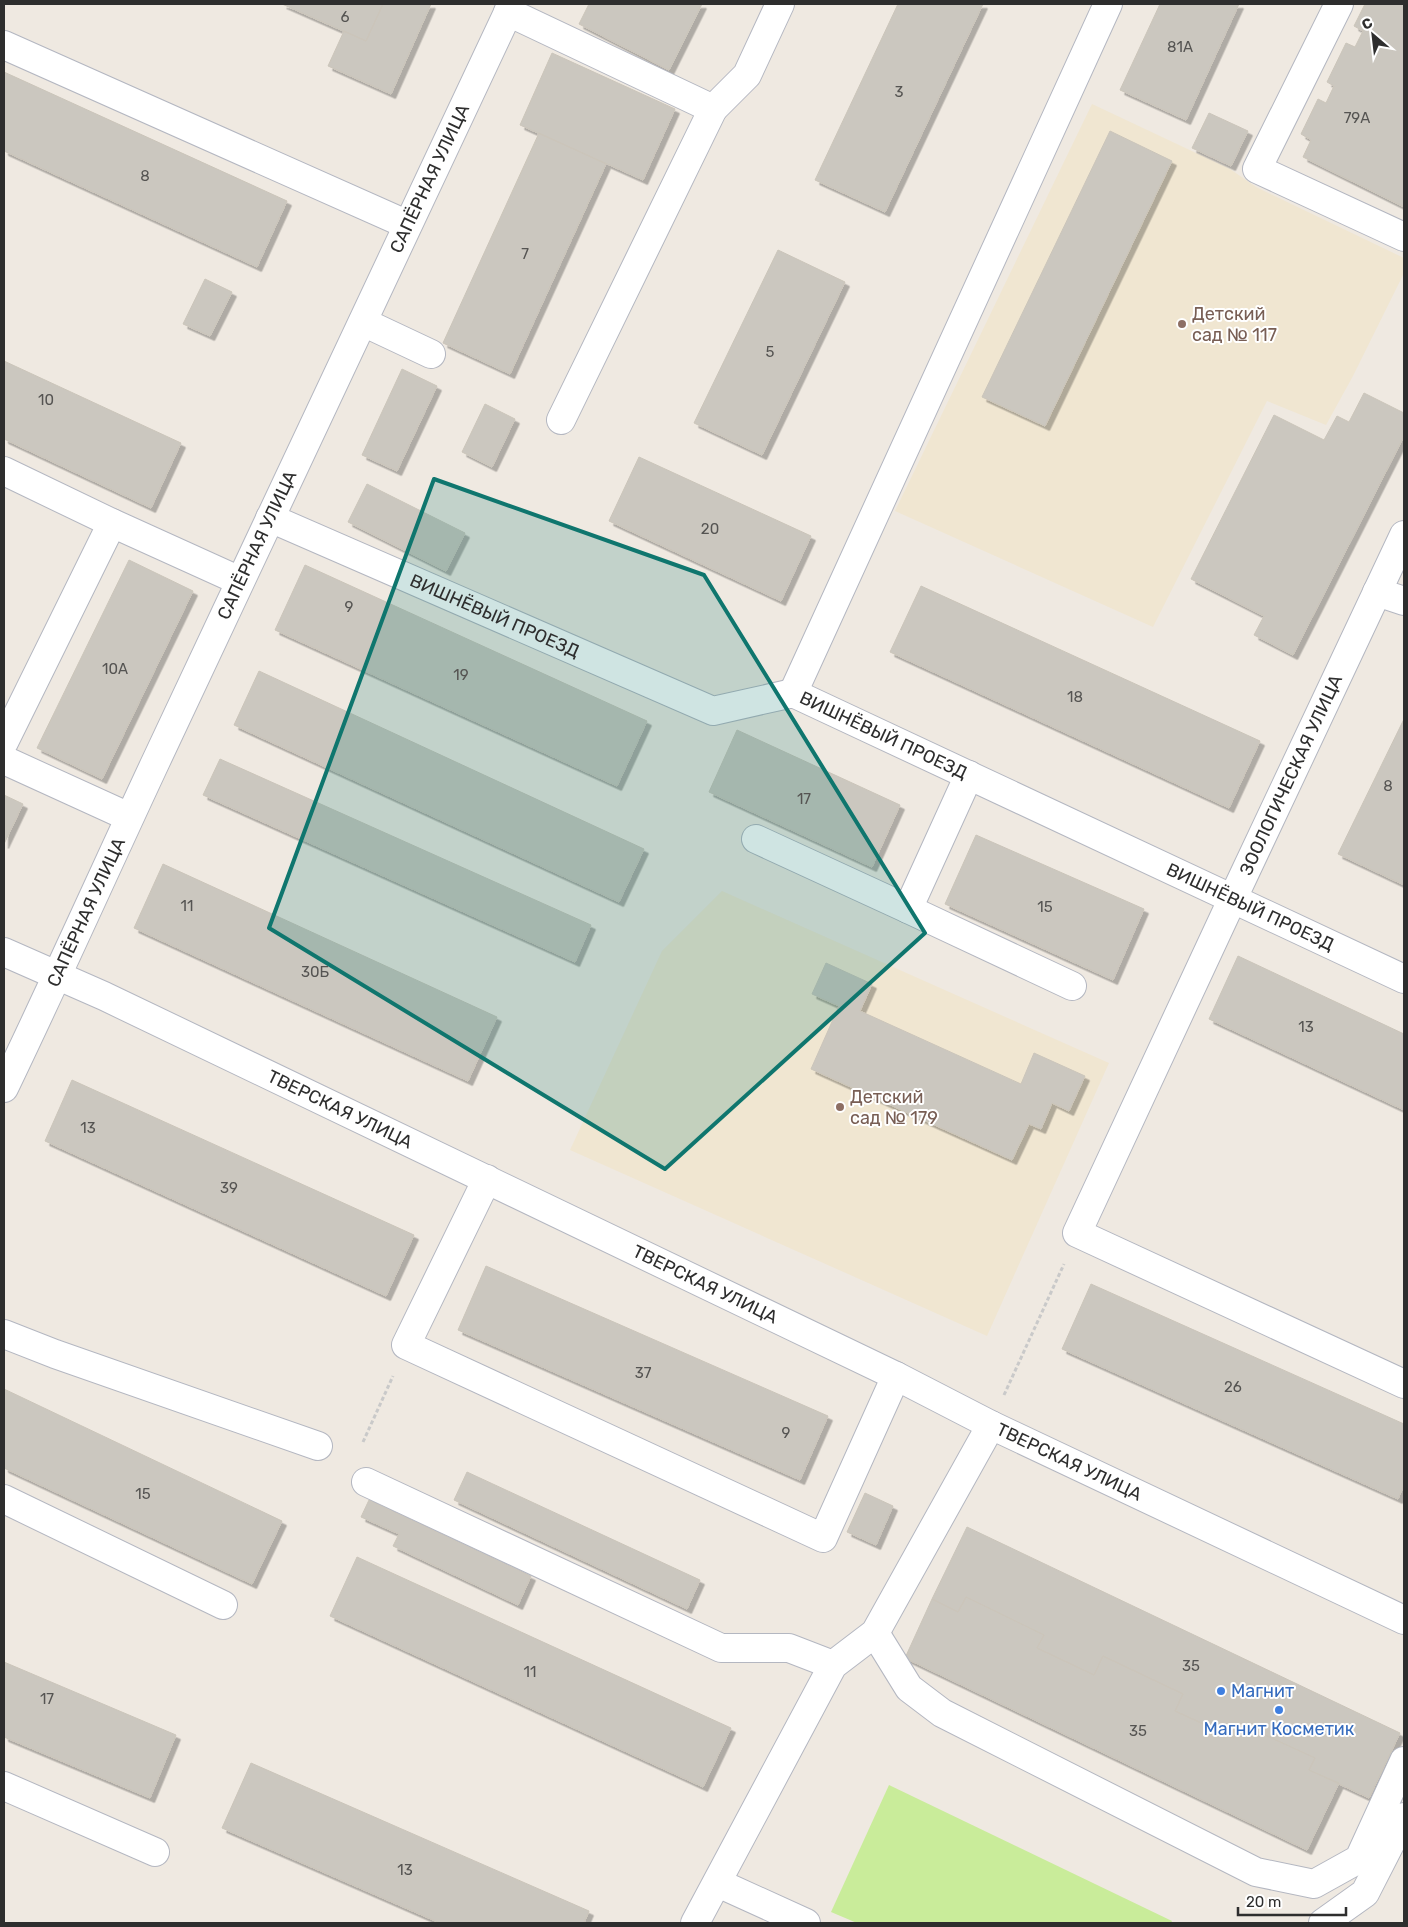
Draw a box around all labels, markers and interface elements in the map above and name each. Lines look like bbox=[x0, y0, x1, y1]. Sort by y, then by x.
house number: 6 bbox=[340, 8, 350, 26]
north arrow bbox=[1348, 10, 1398, 60]
text: С bbox=[1359, 14, 1376, 34]
house number: 81А bbox=[1167, 38, 1193, 56]
house number: 3 bbox=[894, 83, 904, 101]
street label: САПЁРНАЯ УЛИЦА bbox=[385, 101, 474, 257]
house number: 79А bbox=[1344, 109, 1370, 127]
house number: 8 bbox=[140, 167, 150, 185]
house number: 7 bbox=[521, 245, 529, 263]
place label: Детский сад № 117 bbox=[1192, 303, 1277, 346]
marker: Детский сад № 117 bbox=[1176, 318, 1188, 330]
house number: 5 bbox=[766, 343, 775, 361]
house number: 10 bbox=[38, 391, 54, 409]
street label: САПЁРНАЯ УЛИЦА bbox=[213, 467, 301, 623]
house number: 20 bbox=[701, 520, 719, 538]
street label: ВИШНЁВЫЙ ПРОЕЗД bbox=[407, 569, 583, 662]
house number: 9 bbox=[345, 598, 354, 616]
house number: 10А bbox=[102, 660, 128, 678]
house number: 19 bbox=[453, 666, 469, 684]
street label: ЗООЛОГИЧЕСКАЯ УЛИЦА bbox=[1235, 671, 1347, 879]
street label: ВИШНЁВЫЙ ПРОЕЗД bbox=[796, 687, 971, 784]
house number: 18 bbox=[1067, 688, 1083, 706]
house number: 8 bbox=[1383, 777, 1393, 795]
house number: 17 bbox=[797, 790, 811, 808]
street label: САПЁРНАЯ УЛИЦА bbox=[42, 834, 130, 990]
street label: ВИШНЁВЫЙ ПРОЕЗД bbox=[1163, 858, 1338, 956]
house number: 11 bbox=[181, 897, 193, 915]
house number: 15 bbox=[1037, 898, 1053, 916]
house number: 30Б bbox=[301, 963, 329, 981]
house number: 13 bbox=[1298, 1018, 1314, 1036]
street label: ТВЕРСКАЯ УЛИЦА bbox=[264, 1065, 416, 1153]
place label: Детский сад № 179 bbox=[850, 1086, 938, 1129]
marker: Детский сад № 179 bbox=[834, 1101, 846, 1113]
house number: 13 bbox=[80, 1119, 96, 1137]
house number: 39 bbox=[220, 1179, 238, 1197]
street label: ТВЕРСКАЯ УЛИЦА bbox=[629, 1240, 781, 1329]
house number: 37 bbox=[635, 1364, 652, 1382]
house number: 26 bbox=[1224, 1378, 1242, 1396]
street label: ТВЕРСКАЯ УЛИЦА bbox=[993, 1418, 1145, 1506]
house number: 9 bbox=[782, 1424, 791, 1442]
house number: 15 bbox=[135, 1485, 151, 1503]
house number: 35 bbox=[1182, 1657, 1200, 1675]
house number: 11 bbox=[524, 1663, 536, 1681]
place label: Магнит bbox=[1231, 1680, 1294, 1702]
marker: Магнит bbox=[1215, 1685, 1227, 1697]
house number: 17 bbox=[40, 1690, 54, 1708]
marker: Магнит Косметик bbox=[1273, 1704, 1285, 1716]
place label: Магнит Косметик bbox=[1204, 1718, 1355, 1740]
house number: 35 bbox=[1129, 1722, 1147, 1740]
house number: 13 bbox=[397, 1861, 413, 1879]
scale bar bbox=[1238, 1884, 1346, 1916]
text: 20 m bbox=[1246, 1893, 1281, 1911]

